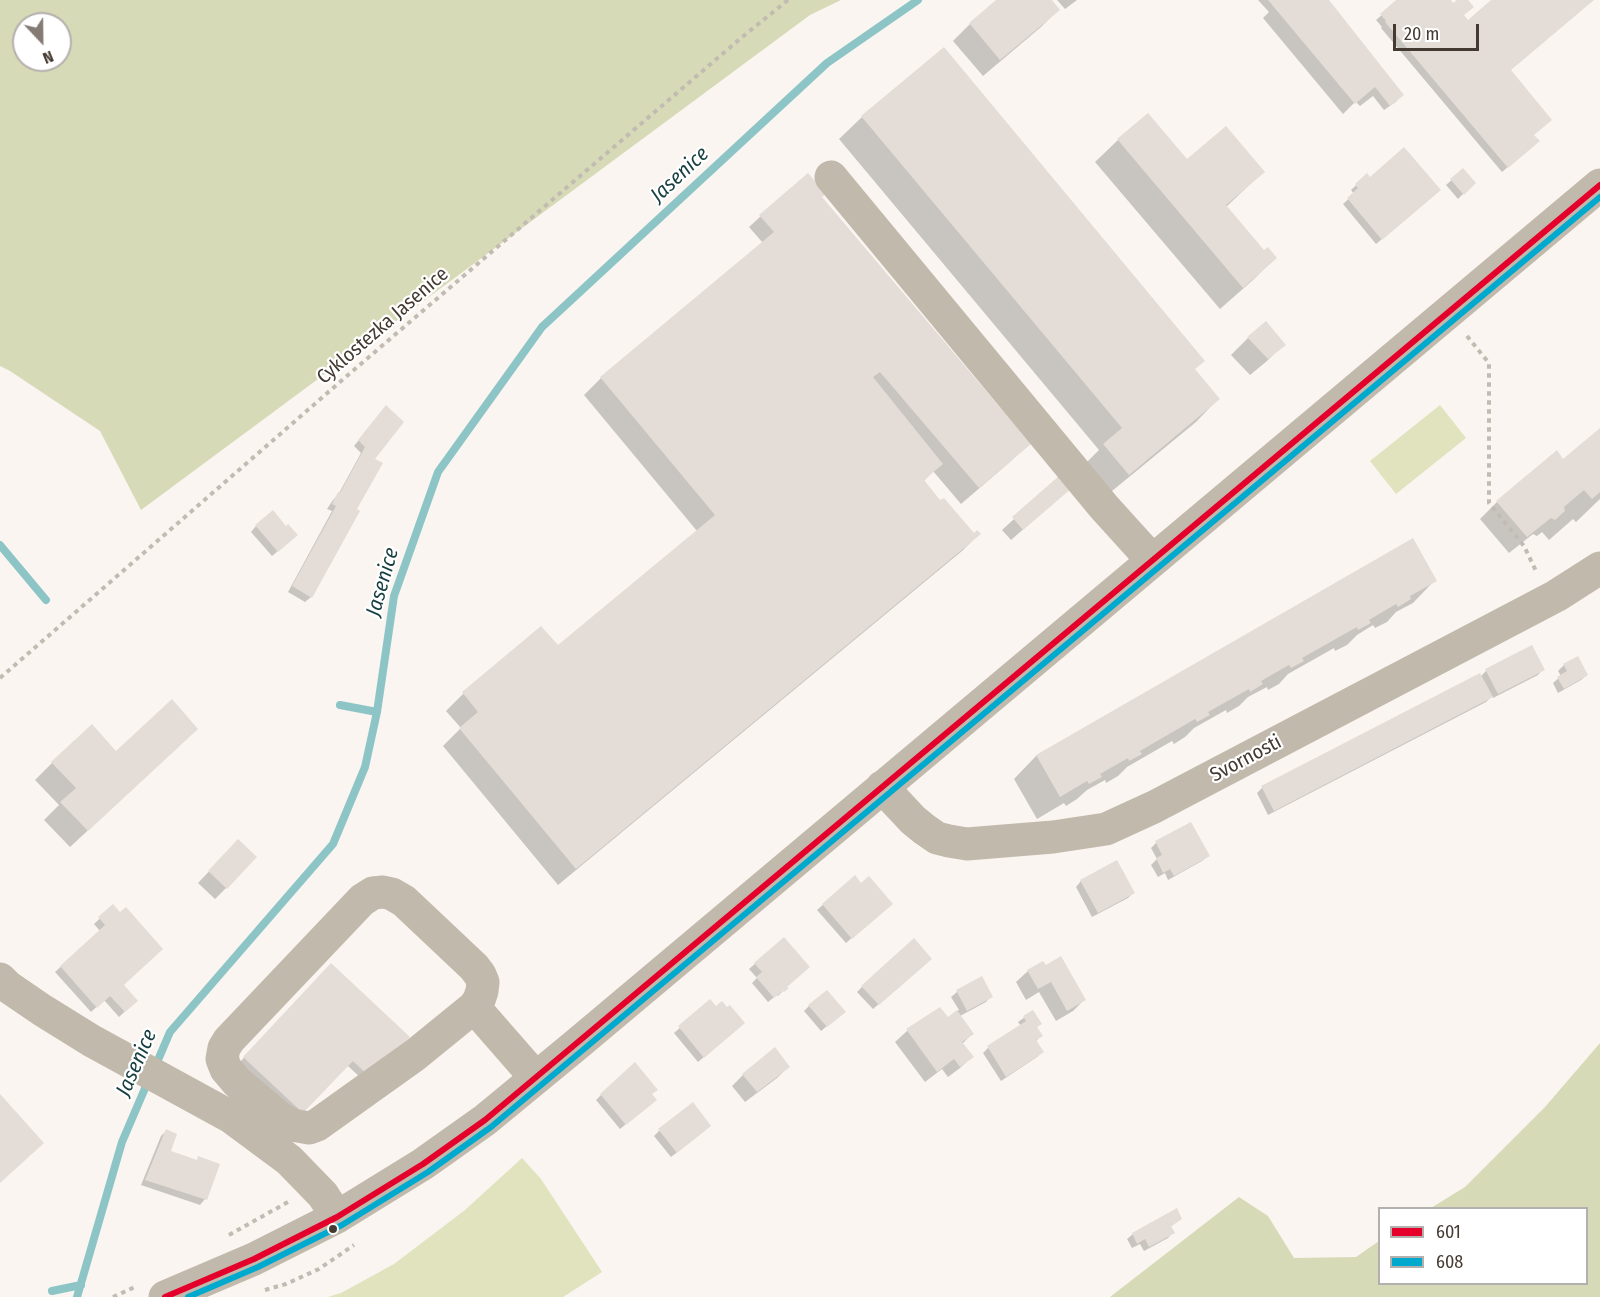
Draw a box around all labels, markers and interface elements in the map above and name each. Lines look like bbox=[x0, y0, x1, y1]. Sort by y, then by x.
north arrow bbox=[12, 12, 72, 72]
scale bar bbox=[1396, 12, 1482, 50]
text: 20 m bbox=[1404, 23, 1439, 45]
text: N bbox=[40, 47, 56, 68]
water label: Jasenice bbox=[646, 142, 714, 208]
street label: Cyklostezka Jasenice bbox=[312, 262, 454, 390]
water label: Jasenice bbox=[361, 545, 405, 619]
street label: Svornosti bbox=[1206, 730, 1286, 788]
water label: Jasenice bbox=[111, 1026, 163, 1100]
legend bbox=[1378, 1207, 1588, 1285]
text: 601 bbox=[1436, 1221, 1461, 1243]
unlabelled marker bbox=[327, 1223, 339, 1235]
text: 608 bbox=[1436, 1251, 1463, 1273]

